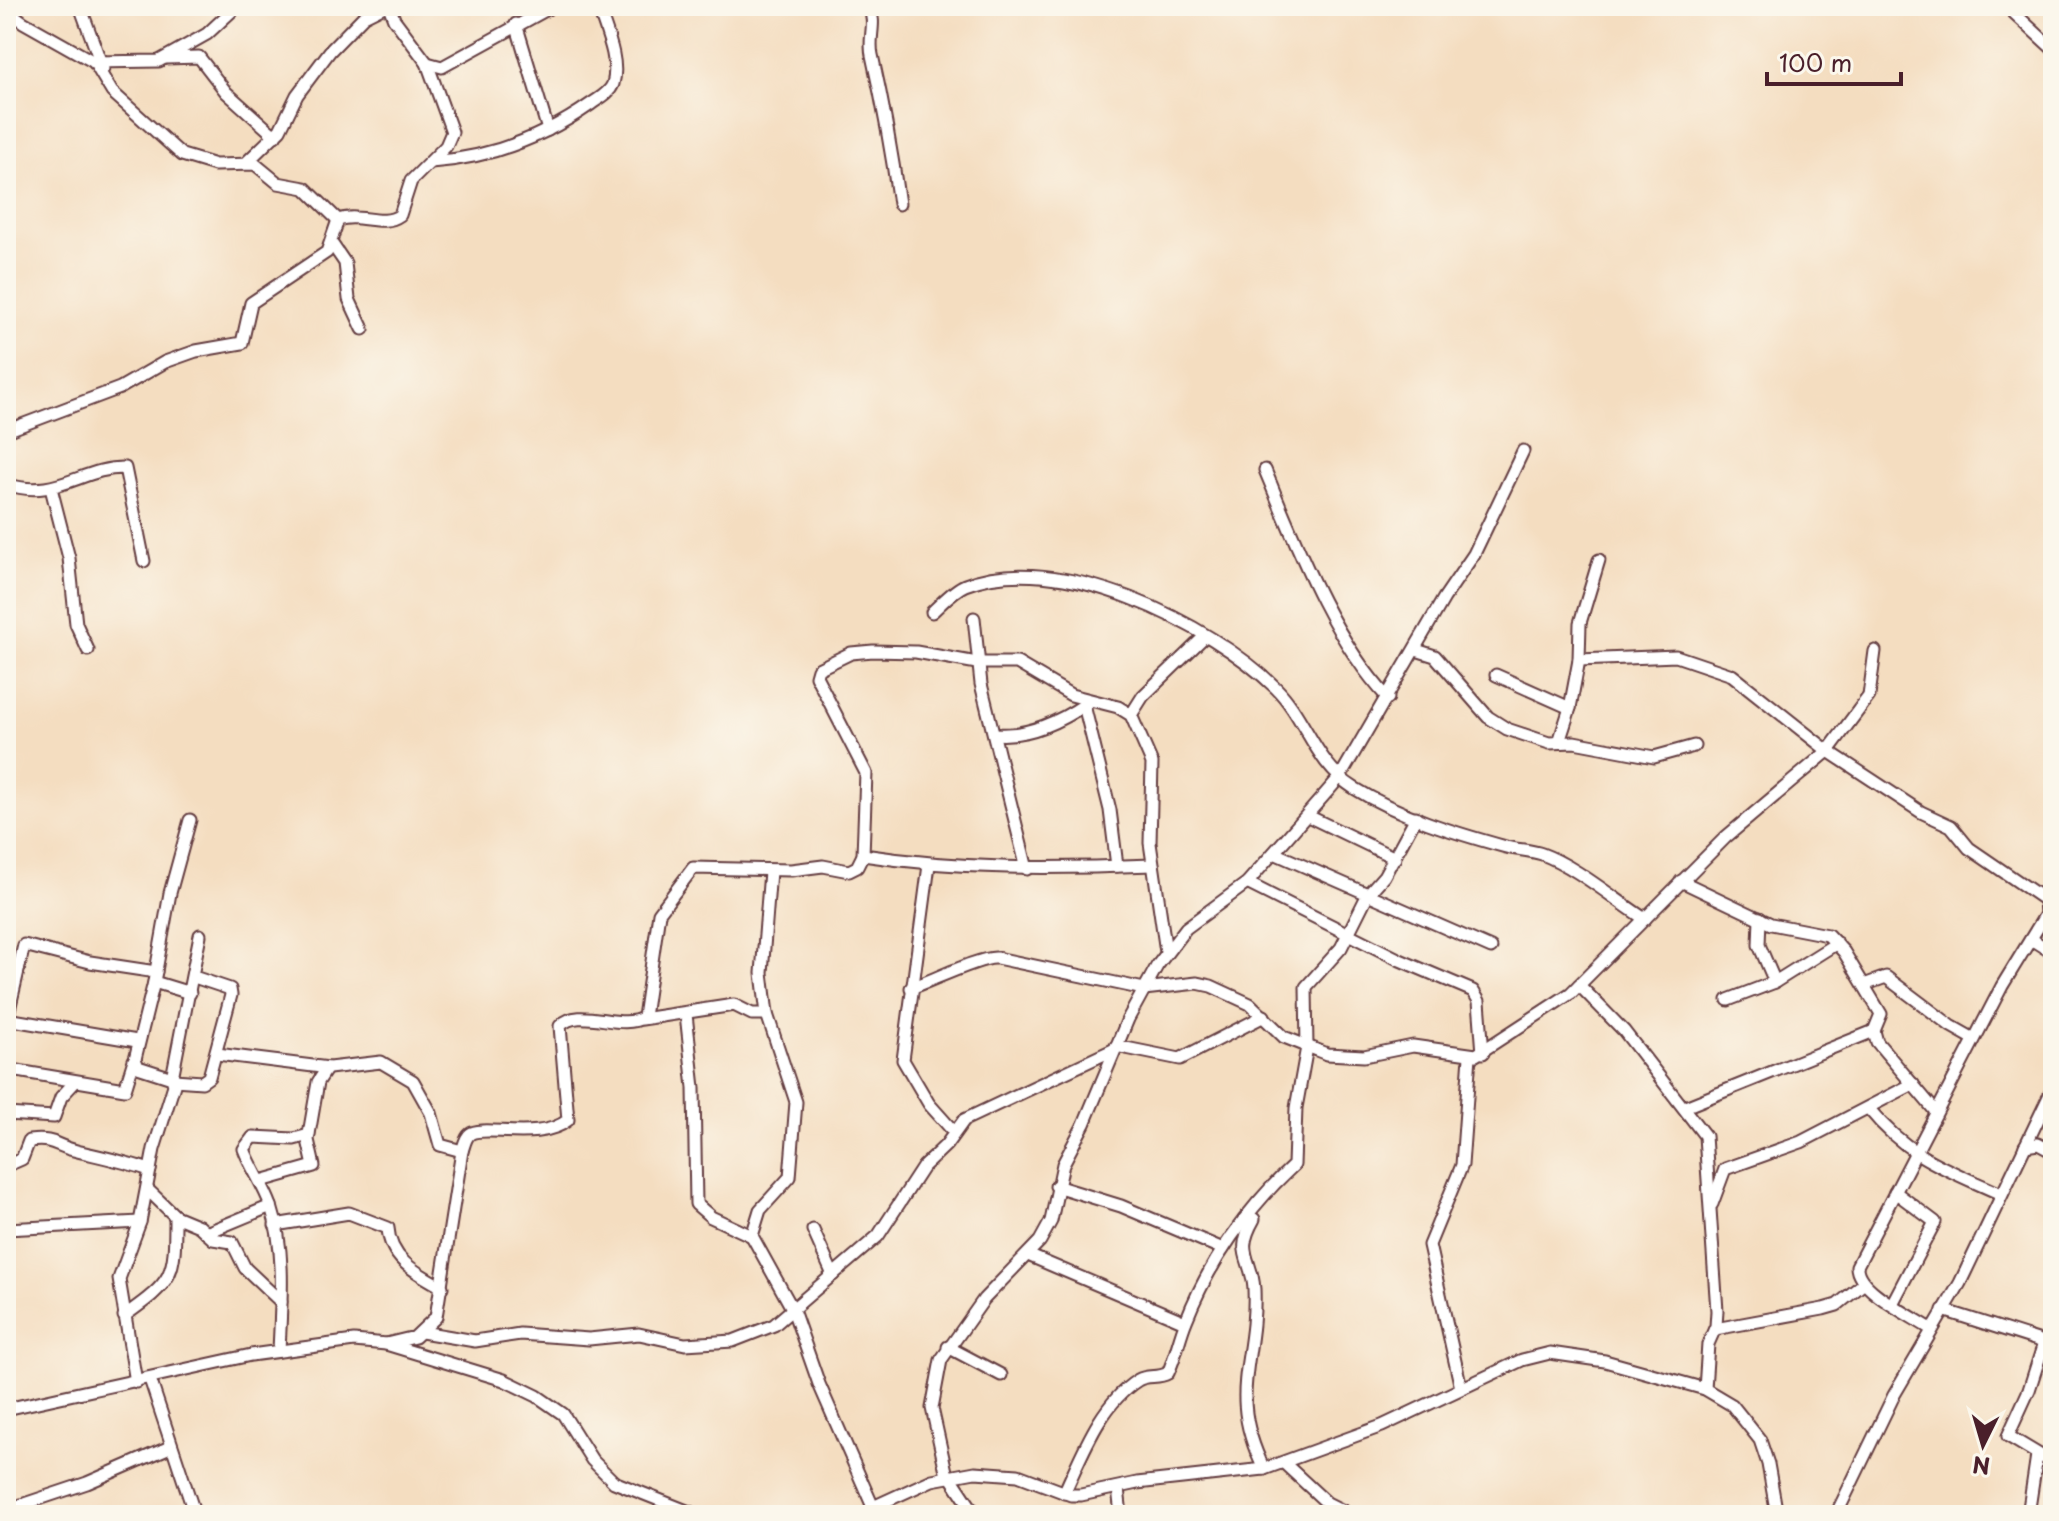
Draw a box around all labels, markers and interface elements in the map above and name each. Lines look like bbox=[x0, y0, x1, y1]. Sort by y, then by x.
scale bar bbox=[1767, 36, 1901, 86]
text: 100 m bbox=[1779, 44, 1852, 80]
north arrow bbox=[1943, 1405, 2023, 1485]
text: N bbox=[1971, 1449, 1991, 1484]

